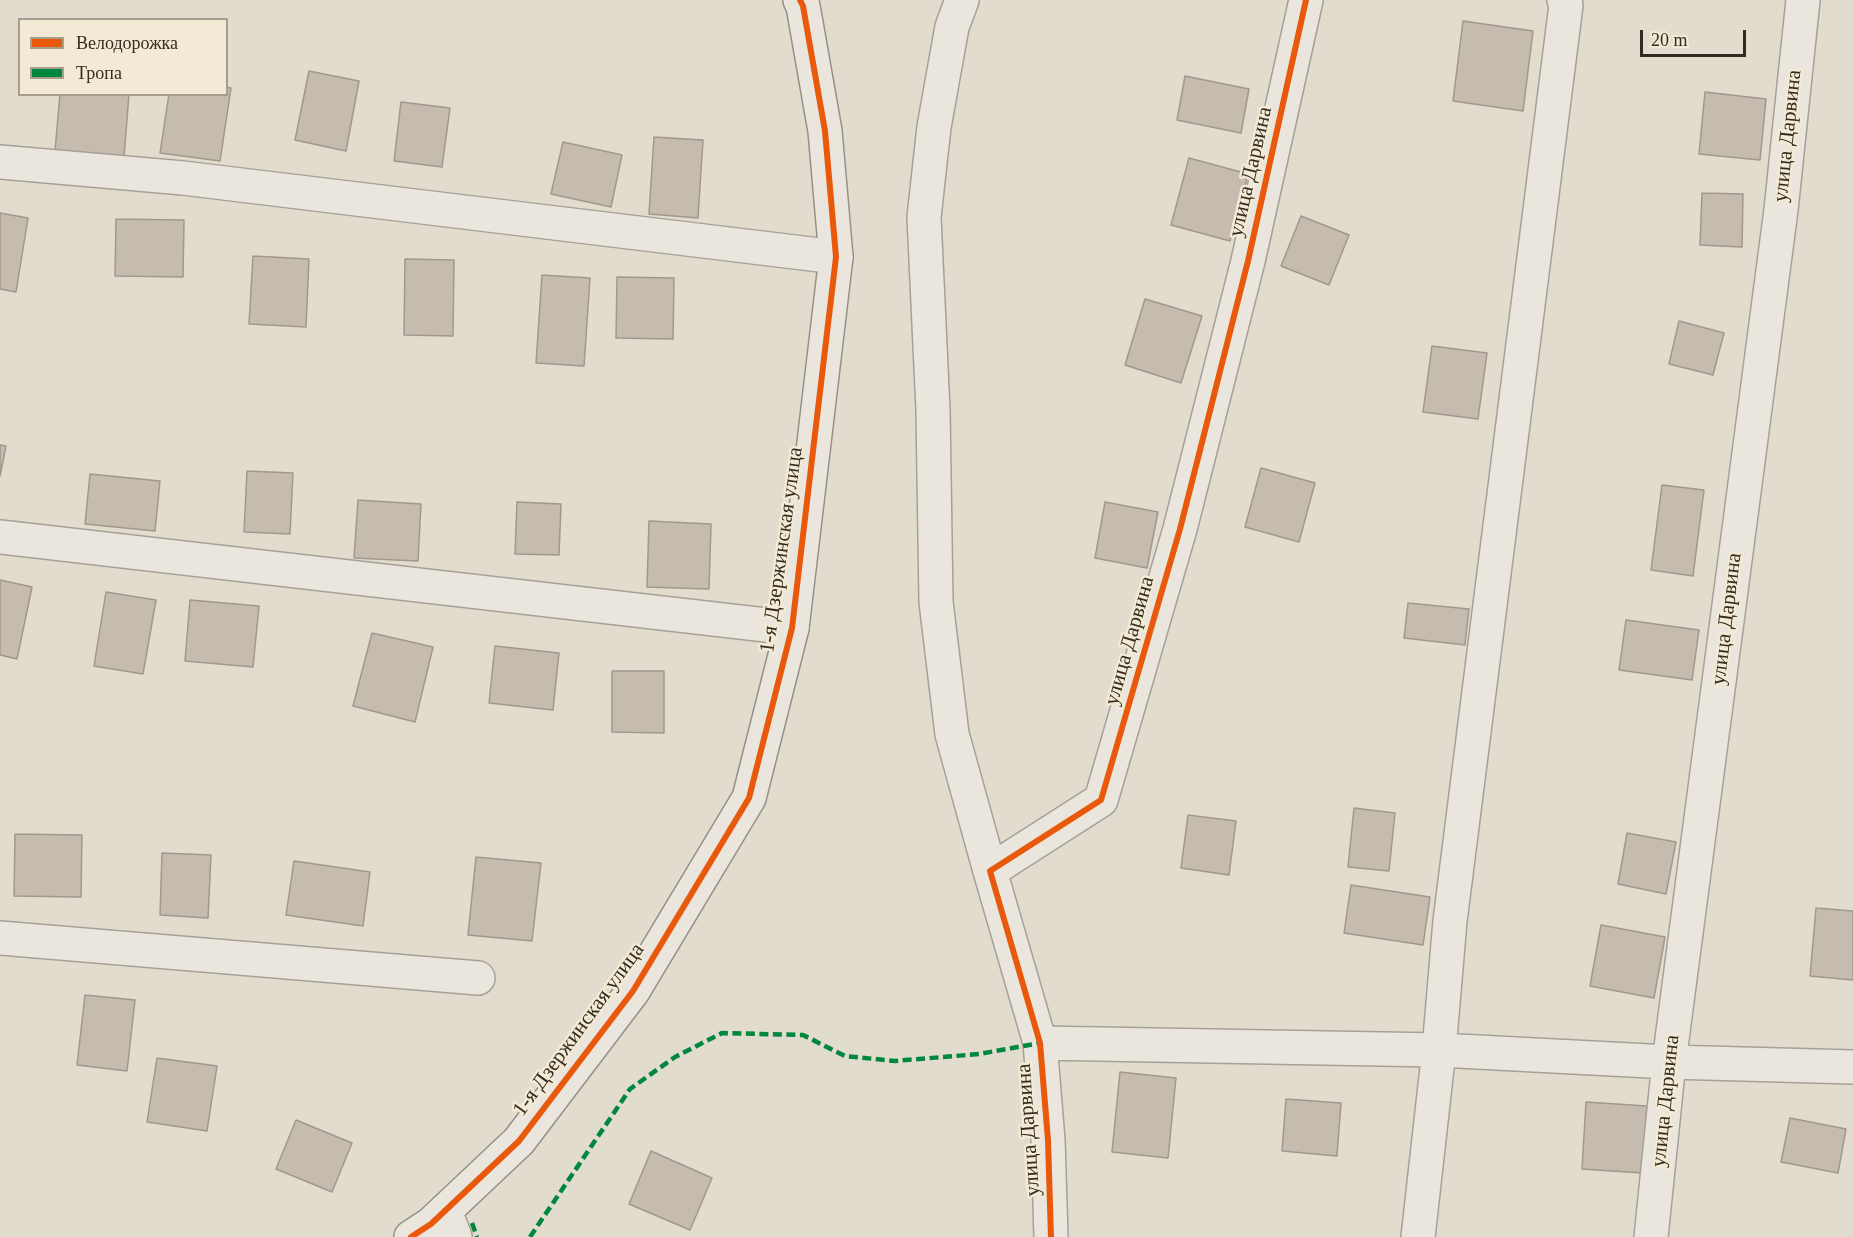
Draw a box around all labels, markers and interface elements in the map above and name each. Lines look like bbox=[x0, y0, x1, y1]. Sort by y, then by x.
legend bbox=[18, 18, 228, 96]
scale bar bbox=[1643, 18, 1750, 56]
text: 20 m bbox=[1651, 30, 1688, 50]
text: Велодорожка bbox=[76, 33, 178, 53]
text: Тропа bbox=[76, 63, 122, 83]
street label: улица Дарвина bbox=[1769, 69, 1807, 203]
street label: улица Дарвина bbox=[1224, 104, 1278, 240]
street label: 1-я Дзержинская улица bbox=[755, 445, 809, 655]
street label: улица Дарвина bbox=[1706, 551, 1748, 687]
street label: улица Дарвина bbox=[1100, 574, 1160, 708]
street label: 1-я Дзержинская улица bbox=[508, 939, 650, 1121]
street label: улица Дарвина bbox=[1647, 1034, 1685, 1168]
street label: улица Дарвина bbox=[1012, 1063, 1046, 1197]

